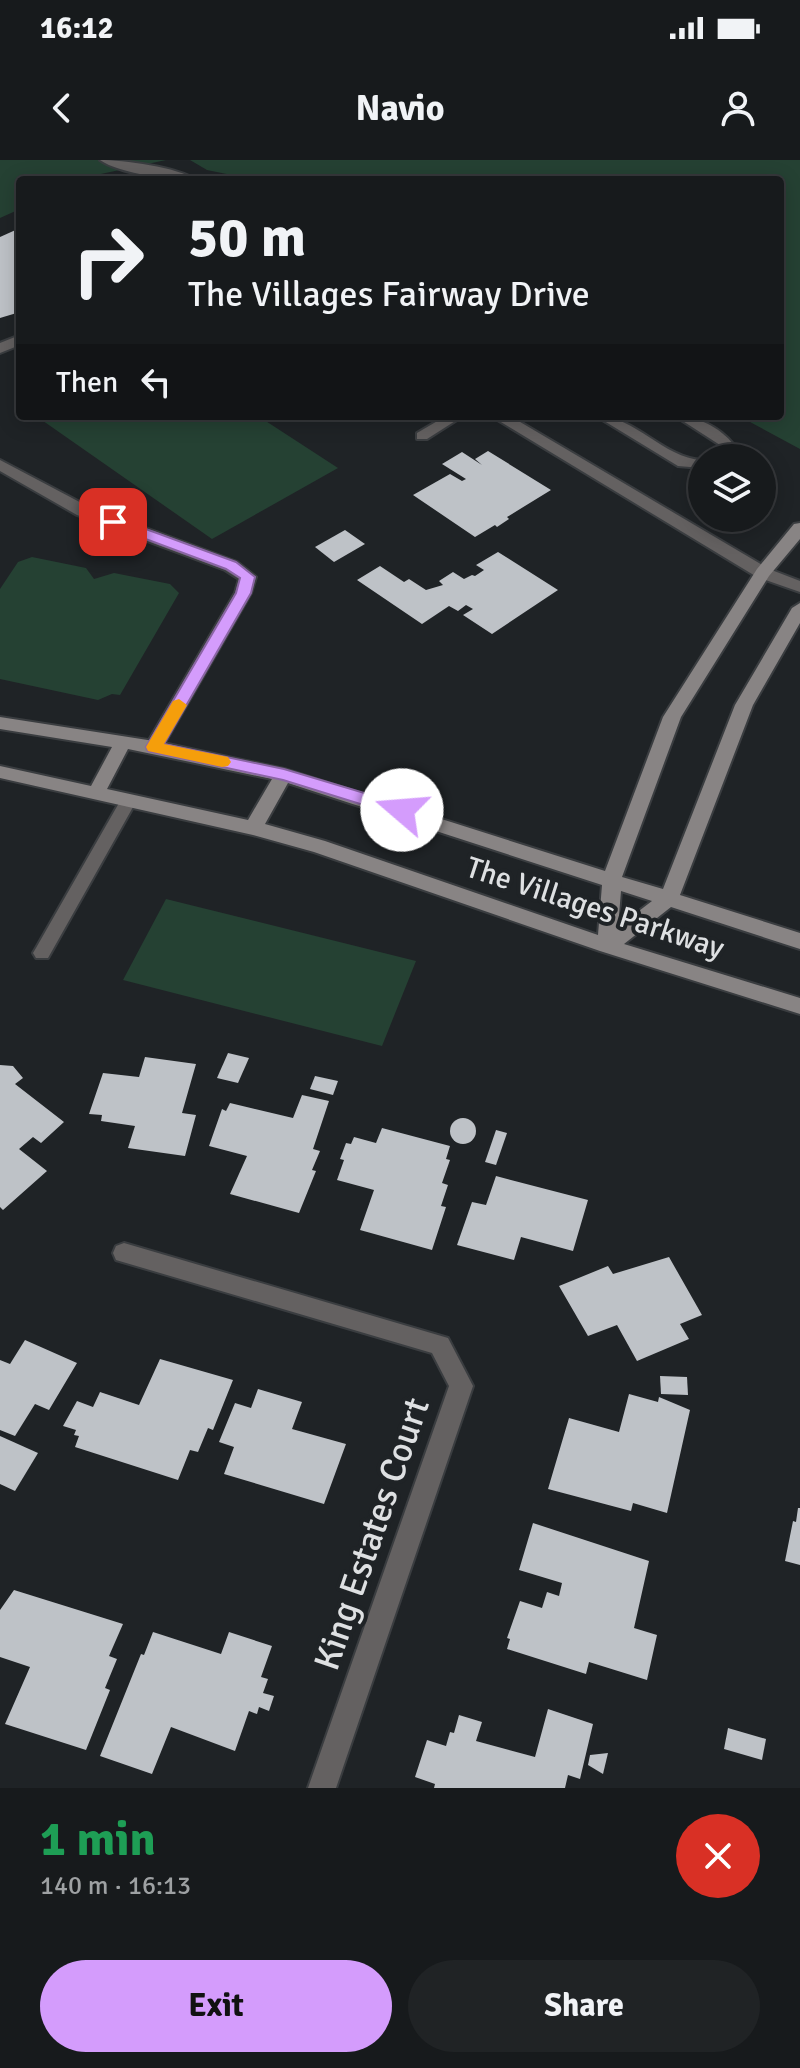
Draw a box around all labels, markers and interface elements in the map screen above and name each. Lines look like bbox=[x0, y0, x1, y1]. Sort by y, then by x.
text: 16:12 bbox=[40, 10, 114, 47]
icon: back bbox=[40, 86, 84, 130]
text: Navio bbox=[356, 86, 444, 131]
icon: person bbox=[716, 86, 760, 130]
text: 50 m bbox=[188, 203, 306, 272]
icon: right bbox=[56, 208, 160, 312]
text: The Villages Fairway Drive bbox=[188, 272, 590, 317]
icon: left bbox=[134, 360, 178, 404]
text: Then bbox=[56, 364, 118, 401]
map controls bbox=[688, 444, 776, 532]
button: layers bbox=[688, 444, 776, 532]
pin bbox=[79, 488, 147, 556]
icon: arrive bbox=[91, 500, 135, 544]
position arrow bbox=[360, 768, 444, 852]
street label: The Villages Parkway bbox=[461, 849, 729, 967]
street label: King Estates Court bbox=[304, 1392, 440, 1676]
text: 1 min bbox=[40, 1810, 156, 1869]
button: close bbox=[676, 1814, 760, 1898]
text: 140 m · 16:13 bbox=[40, 1870, 191, 1902]
button: Exit bbox=[40, 1960, 392, 2052]
button: Share bbox=[408, 1960, 760, 2052]

